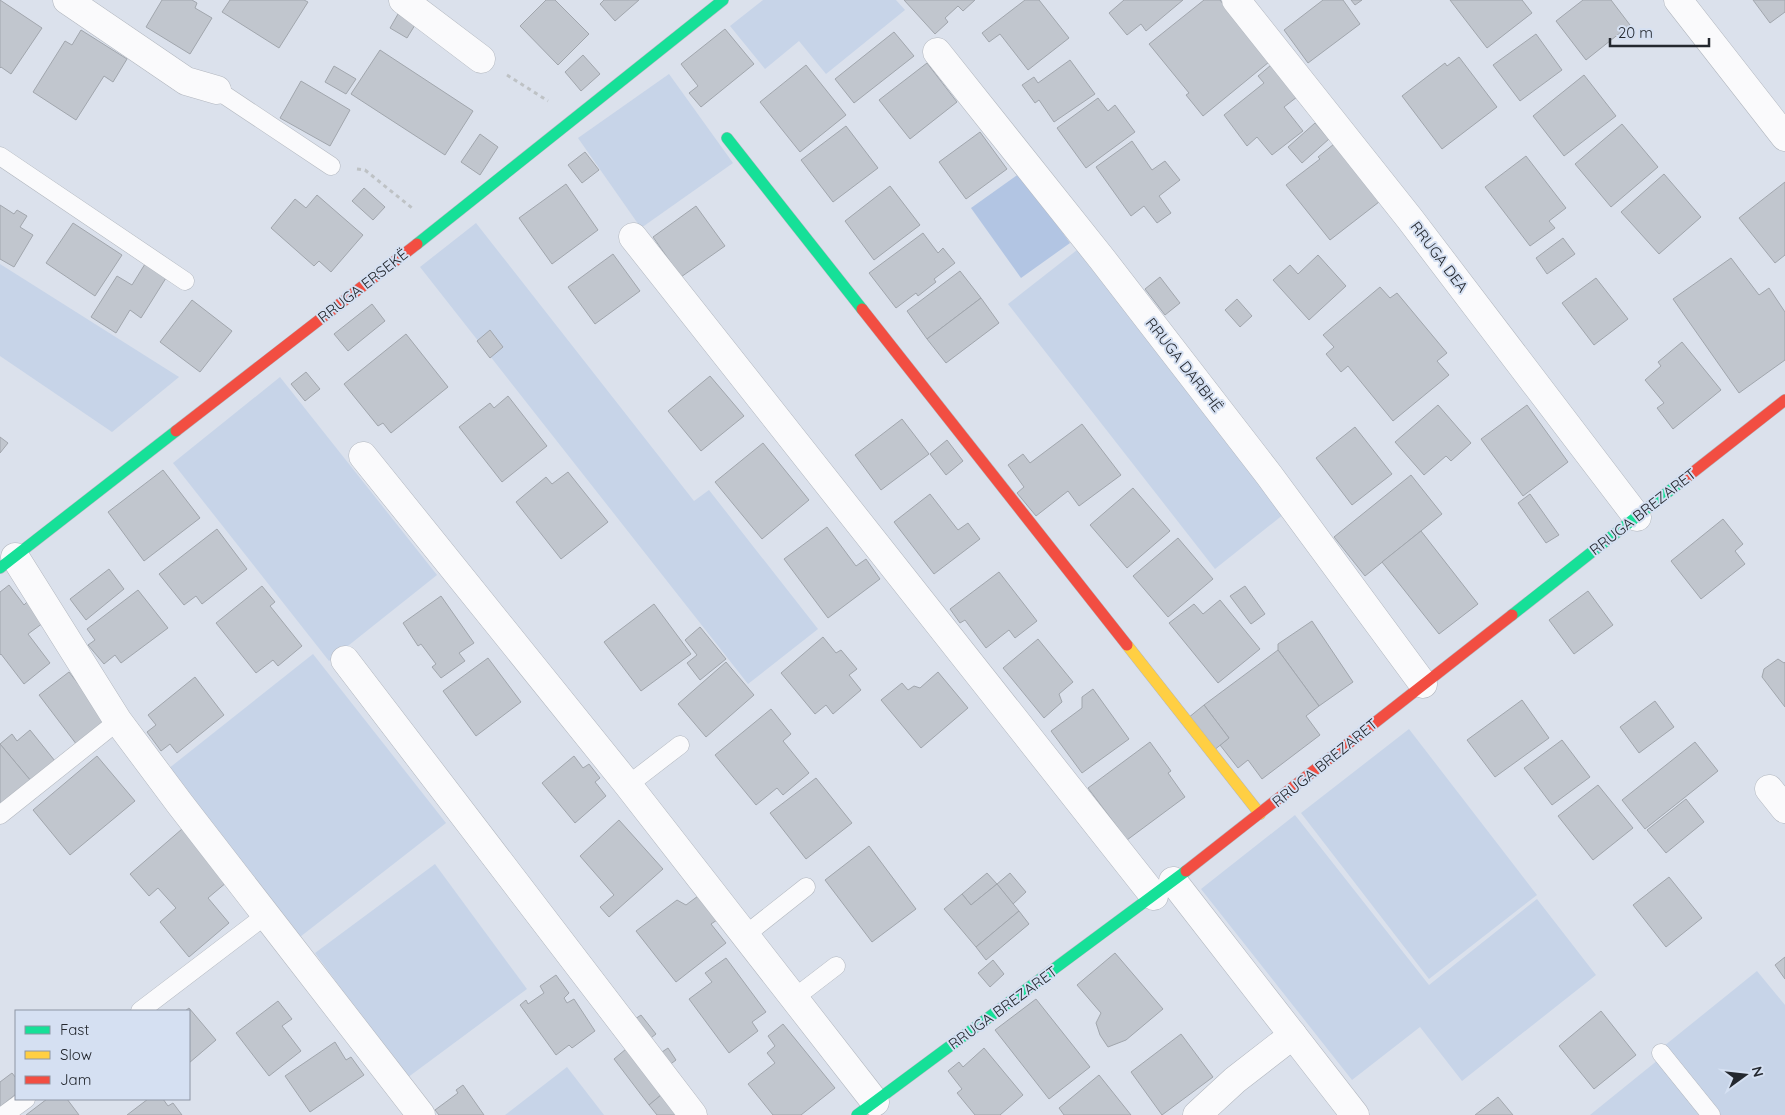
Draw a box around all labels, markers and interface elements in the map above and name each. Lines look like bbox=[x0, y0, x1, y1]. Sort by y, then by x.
scale bar bbox=[1610, 15, 1709, 47]
text: 20 m bbox=[1618, 23, 1653, 42]
street label: RRUGA DEA bbox=[1407, 217, 1472, 296]
street label: RRUGA ERSEKË bbox=[314, 245, 412, 327]
street label: RRUGA DARBHË bbox=[1142, 314, 1227, 416]
street label: RRUGA BREZARET bbox=[1586, 464, 1700, 559]
street label: RRUGA BREZARET bbox=[1268, 714, 1381, 811]
street label: RRUGA BREZARET bbox=[944, 962, 1061, 1054]
legend bbox=[15, 1010, 190, 1100]
text: Fast bbox=[60, 1020, 89, 1039]
text: Slow bbox=[60, 1045, 92, 1064]
north arrow bbox=[1720, 1050, 1770, 1100]
text: N bbox=[1748, 1064, 1768, 1079]
text: Jam bbox=[60, 1070, 91, 1089]

